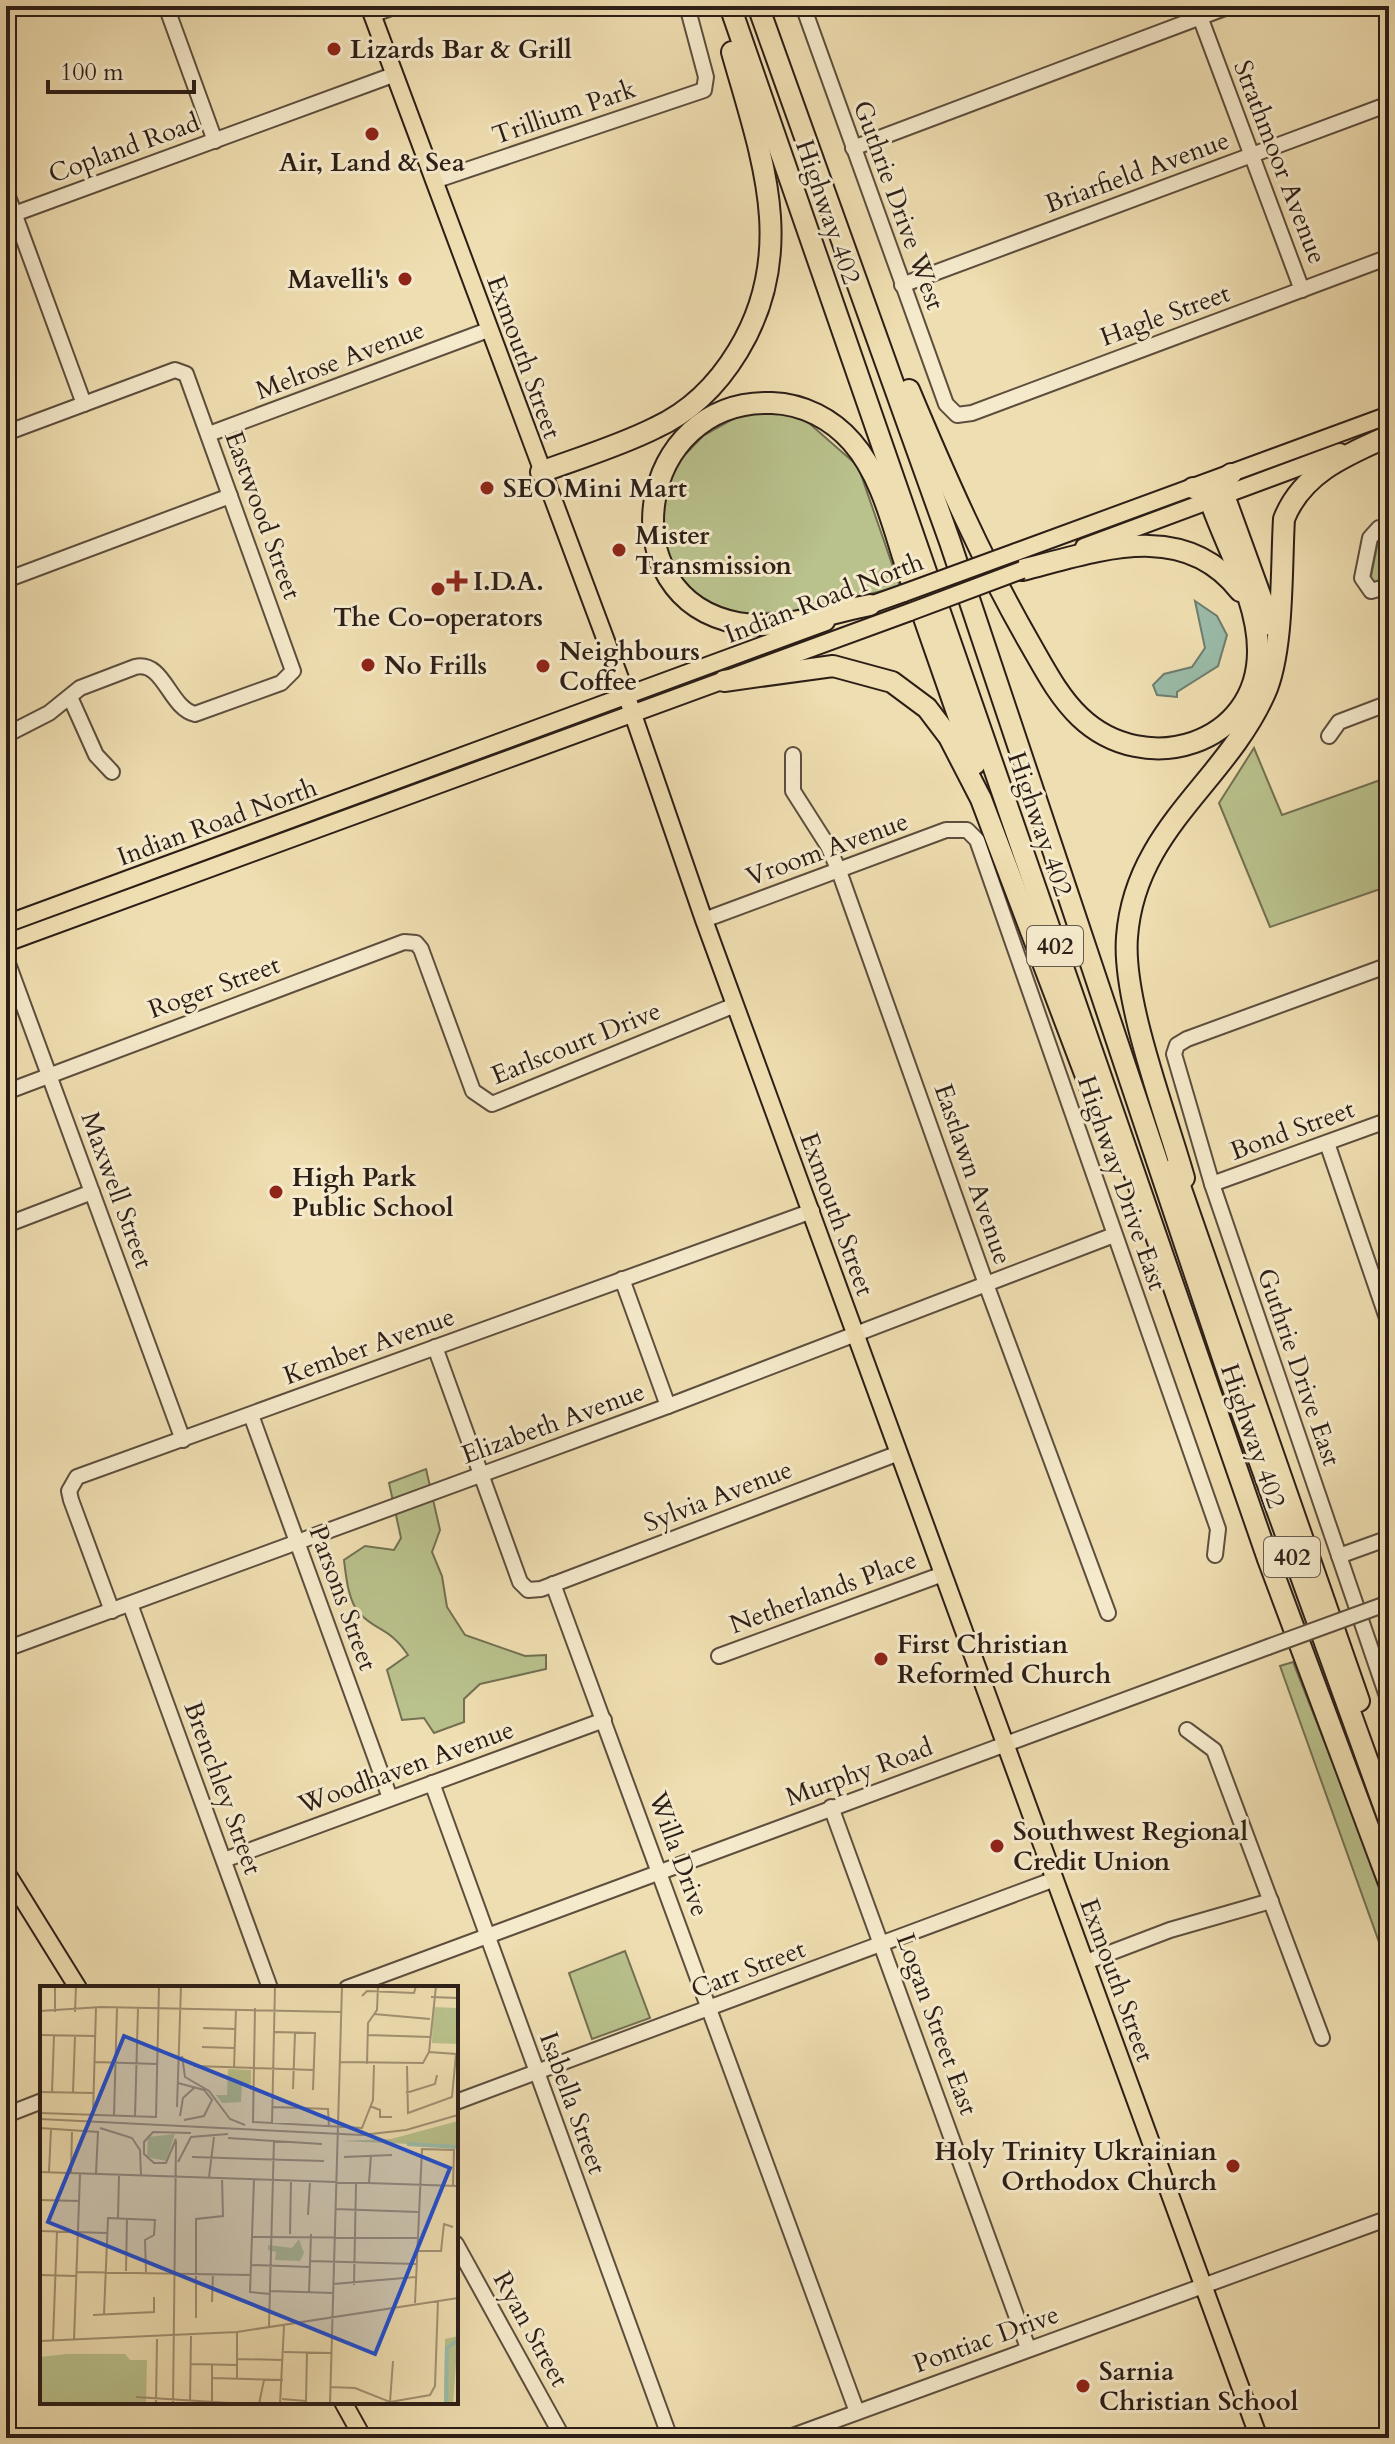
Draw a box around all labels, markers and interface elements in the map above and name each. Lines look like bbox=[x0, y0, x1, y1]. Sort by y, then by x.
place label: Lizards Bar & Grill bbox=[350, 32, 572, 67]
marker: Lizards Bar & Grill bbox=[325, 40, 343, 58]
scale bar bbox=[48, 44, 194, 94]
street label: Strathmoor Avenue bbox=[1225, 55, 1335, 269]
text: 100 m bbox=[60, 56, 124, 89]
street label: Trillium Park bbox=[488, 71, 641, 153]
street label: Guthrie Drive West bbox=[845, 96, 953, 314]
street label: Copland Road bbox=[44, 104, 205, 192]
street label: Briarfield Avenue bbox=[1040, 122, 1234, 222]
marker: Air, Land & Sea bbox=[363, 125, 381, 143]
street label: Highway 402 bbox=[787, 135, 869, 289]
place label: Air, Land & Sea bbox=[279, 145, 465, 180]
place label: Mavelli's bbox=[288, 262, 389, 297]
marker: Mavelli's bbox=[396, 270, 414, 288]
street label: Exmouth Street bbox=[478, 271, 570, 443]
street label: Hagle Street bbox=[1095, 275, 1235, 355]
street label: Melrose Avenue bbox=[251, 312, 429, 408]
street label: Eastwood Street bbox=[216, 426, 310, 604]
place label: SEO Mini Mart bbox=[503, 471, 687, 506]
marker: SEO Mini Mart bbox=[478, 479, 496, 497]
place label: Mister Transmission bbox=[635, 518, 792, 583]
marker: Mister Transmission bbox=[610, 541, 628, 559]
street label: Indian Road North bbox=[720, 544, 928, 652]
place label: I.D.A. bbox=[473, 564, 544, 599]
marker: I.D.A. bbox=[448, 572, 466, 590]
marker: The Co-operators bbox=[429, 580, 447, 598]
place label: The Co-operators bbox=[333, 600, 543, 635]
place label: Neighbours Coffee bbox=[559, 634, 700, 699]
place label: No Frills bbox=[384, 648, 487, 683]
marker: No Frills bbox=[359, 656, 377, 674]
marker: Neighbours Coffee bbox=[534, 657, 552, 675]
street label: Highway 402 bbox=[999, 747, 1081, 901]
street label: Indian Road North bbox=[112, 770, 322, 874]
street label: Vroom Avenue bbox=[741, 803, 913, 895]
road number: 402 bbox=[1027, 926, 1083, 966]
street label: Roger Street bbox=[143, 947, 285, 1027]
street label: Earlscourt Drive bbox=[486, 993, 666, 1093]
street label: Highway Drive East bbox=[1069, 1071, 1175, 1295]
street label: Eastlawn Avenue bbox=[926, 1079, 1020, 1269]
street label: Bond Street bbox=[1225, 1091, 1359, 1169]
street label: Maxwell Street bbox=[72, 1107, 162, 1273]
street label: Exmouth Street bbox=[791, 1128, 883, 1300]
place label: High Park Public School bbox=[292, 1160, 454, 1225]
marker: High Park Public School bbox=[267, 1183, 285, 1201]
street label: Guthrie Drive East bbox=[1249, 1263, 1349, 1471]
street label: Kember Avenue bbox=[279, 1299, 459, 1393]
street label: Highway 402 bbox=[1212, 1359, 1294, 1513]
street label: Elizabeth Avenue bbox=[457, 1374, 649, 1472]
street label: Sylvia Avenue bbox=[639, 1452, 797, 1540]
street label: Parsons Street bbox=[301, 1521, 385, 1675]
road number: 402 bbox=[1264, 1537, 1320, 1577]
street label: Netherlands Place bbox=[725, 1542, 921, 1642]
place label: First Christian Reformed Church bbox=[897, 1627, 1111, 1692]
marker: First Christian Reformed Church bbox=[872, 1650, 890, 1668]
street label: Brenchley Street bbox=[176, 1697, 270, 1879]
street label: Woodhaven Avenue bbox=[292, 1712, 519, 1823]
street label: Murphy Road bbox=[781, 1729, 938, 1815]
street label: Willa Drive bbox=[640, 1786, 718, 1921]
place label: Southwest Regional Credit Union bbox=[1013, 1814, 1248, 1879]
marker: Southwest Regional Credit Union bbox=[988, 1837, 1006, 1855]
street label: Exmouth Street bbox=[1071, 1894, 1163, 2066]
street label: Logan Street East bbox=[888, 1928, 986, 2120]
street label: Carr Street bbox=[686, 1931, 810, 2007]
inset map bbox=[40, 1986, 458, 2404]
street label: Isabella Street bbox=[531, 2027, 615, 2179]
place label: Holy Trinity Ukrainian Orthodox Church bbox=[934, 2134, 1217, 2199]
marker: Holy Trinity Ukrainian Orthodox Church bbox=[1224, 2157, 1242, 2175]
street label: Ryan Street bbox=[485, 2265, 577, 2393]
street label: Pontiac Drive bbox=[908, 2296, 1064, 2382]
place label: Sarnia Christian School bbox=[1099, 2354, 1299, 2419]
marker: Sarnia Christian School bbox=[1074, 2377, 1092, 2395]

